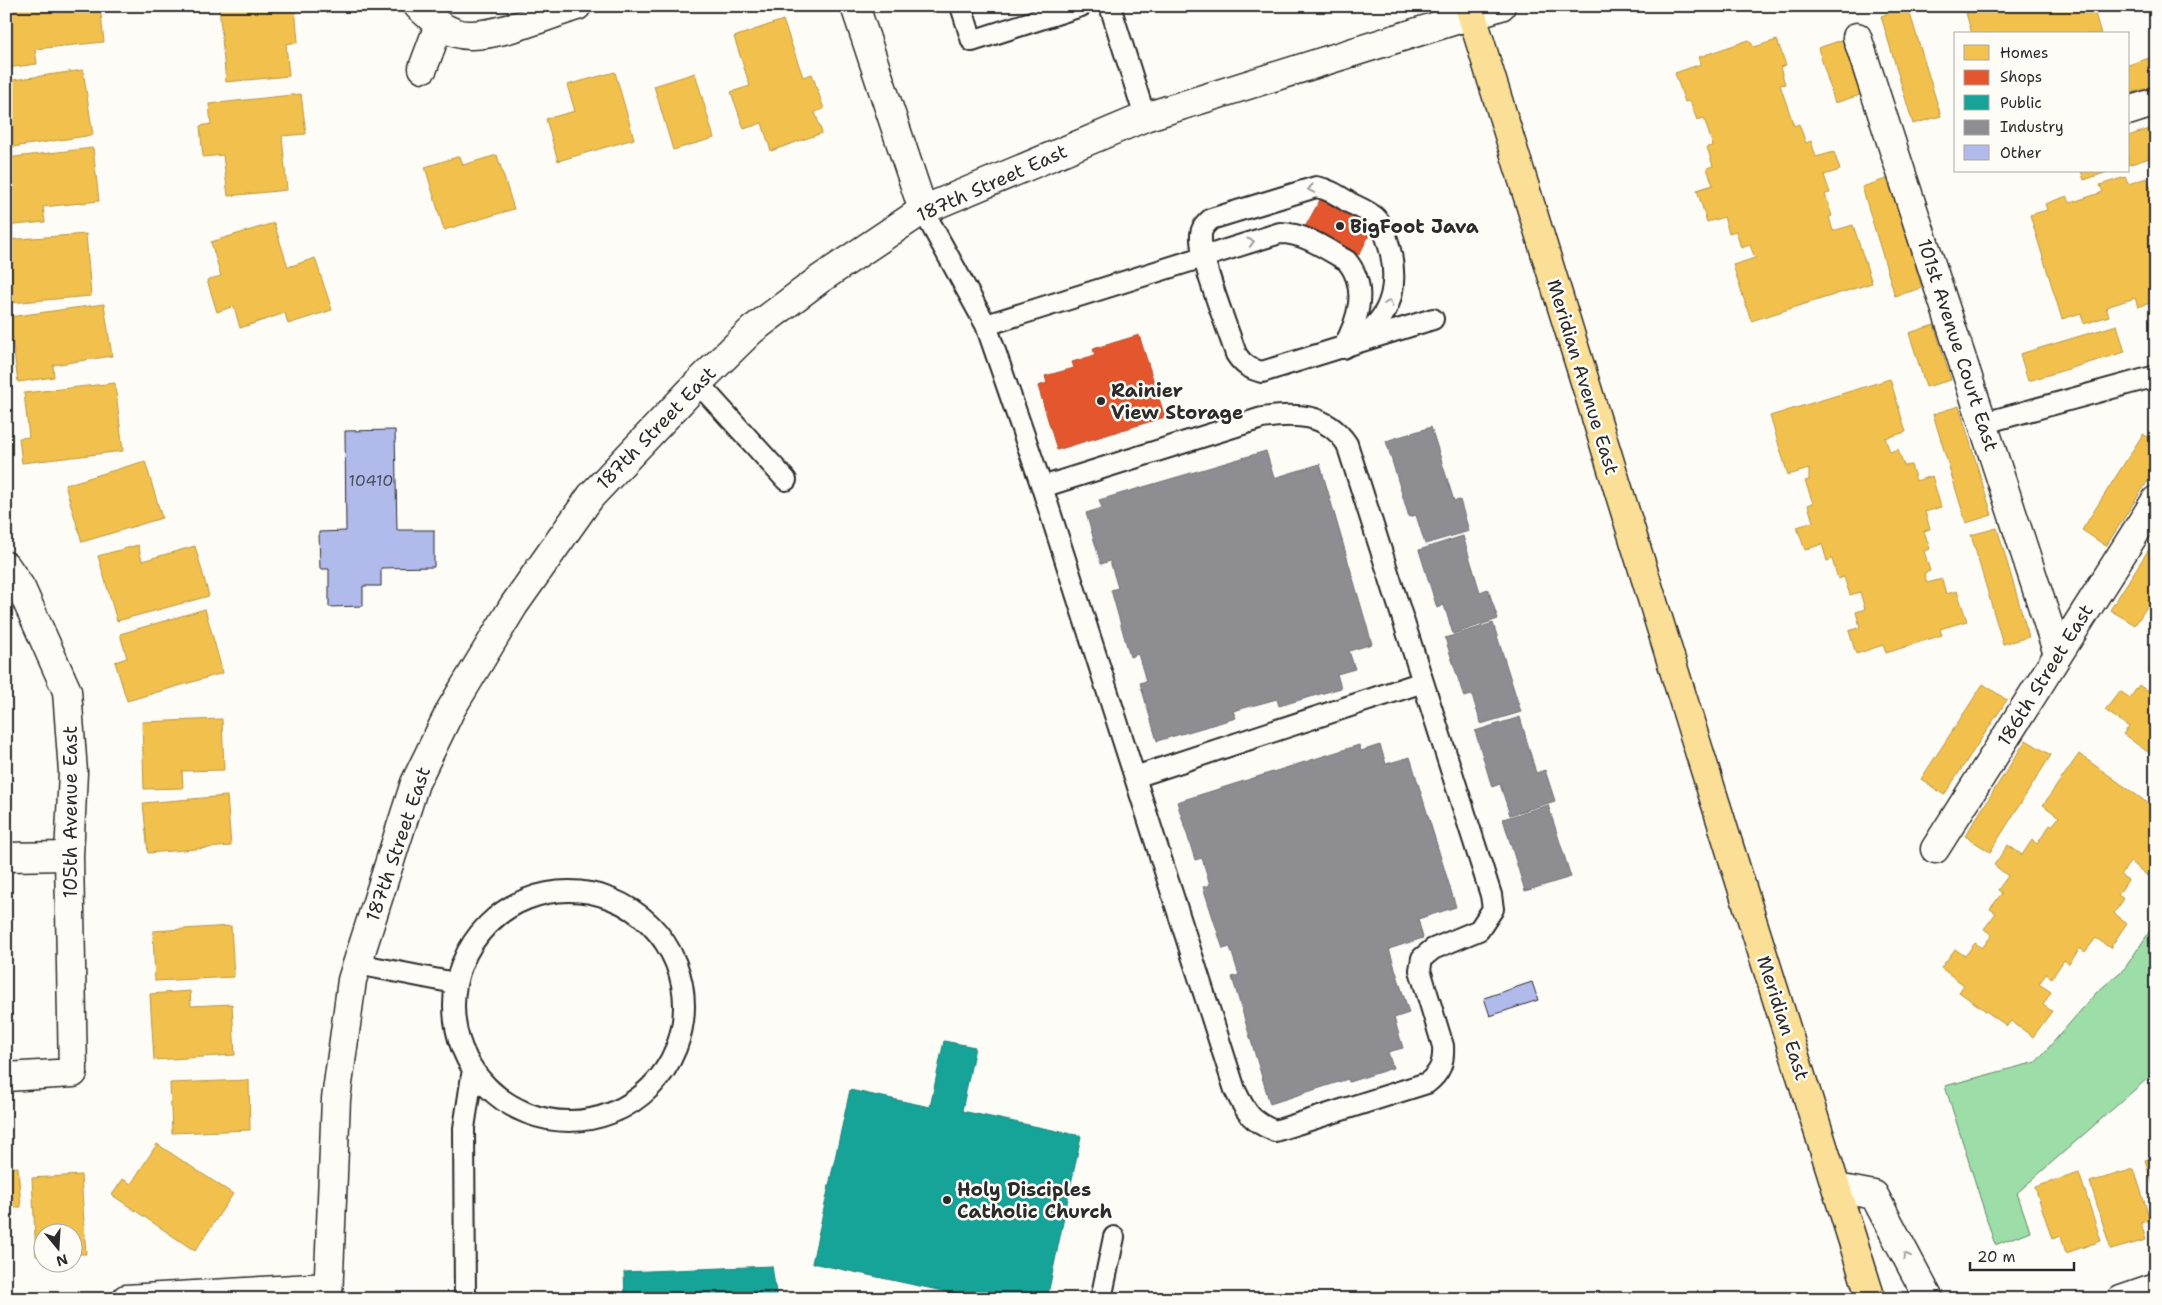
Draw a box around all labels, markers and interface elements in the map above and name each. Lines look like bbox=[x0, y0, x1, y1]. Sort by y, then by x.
legend bbox=[1954, 32, 2130, 172]
text: Homes bbox=[2000, 43, 2048, 63]
text: Shops bbox=[2000, 67, 2042, 87]
text: Public bbox=[2000, 93, 2042, 113]
text: Industry bbox=[2000, 117, 2064, 137]
street label: 187th Street East bbox=[913, 139, 1071, 227]
text: Other bbox=[2000, 143, 2042, 163]
one-way arrow bbox=[1307, 183, 1316, 194]
place label: BigFoot Java bbox=[1350, 214, 1479, 239]
marker: BigFoot Java bbox=[1334, 220, 1346, 232]
street label: 101st Avenue Court East bbox=[1912, 236, 2004, 454]
one-way arrow bbox=[1246, 238, 1254, 248]
street label: Meridian Avenue East bbox=[1541, 276, 1625, 478]
one-way arrow bbox=[1383, 299, 1393, 308]
street label: 187th Street East bbox=[591, 361, 721, 495]
place label: Rainier View Storage bbox=[1111, 378, 1243, 425]
marker: Rainier View Storage bbox=[1095, 395, 1107, 407]
house number: 10410 bbox=[349, 470, 393, 491]
street label: 186th Street East bbox=[1991, 599, 2099, 751]
street label: 105th Avenue East bbox=[58, 726, 83, 898]
street label: 187th Street East bbox=[360, 763, 436, 925]
street label: Meridian East bbox=[1751, 953, 1815, 1083]
place label: Holy Disciples Catholic Church bbox=[957, 1177, 1113, 1224]
marker: Holy Disciples Catholic Church bbox=[941, 1194, 953, 1206]
north arrow bbox=[32, 1222, 82, 1272]
scale bar bbox=[1970, 1240, 2073, 1272]
text: 20 m bbox=[1977, 1247, 2016, 1267]
text: N bbox=[54, 1250, 70, 1271]
one-way arrow bbox=[1902, 1252, 1912, 1261]

